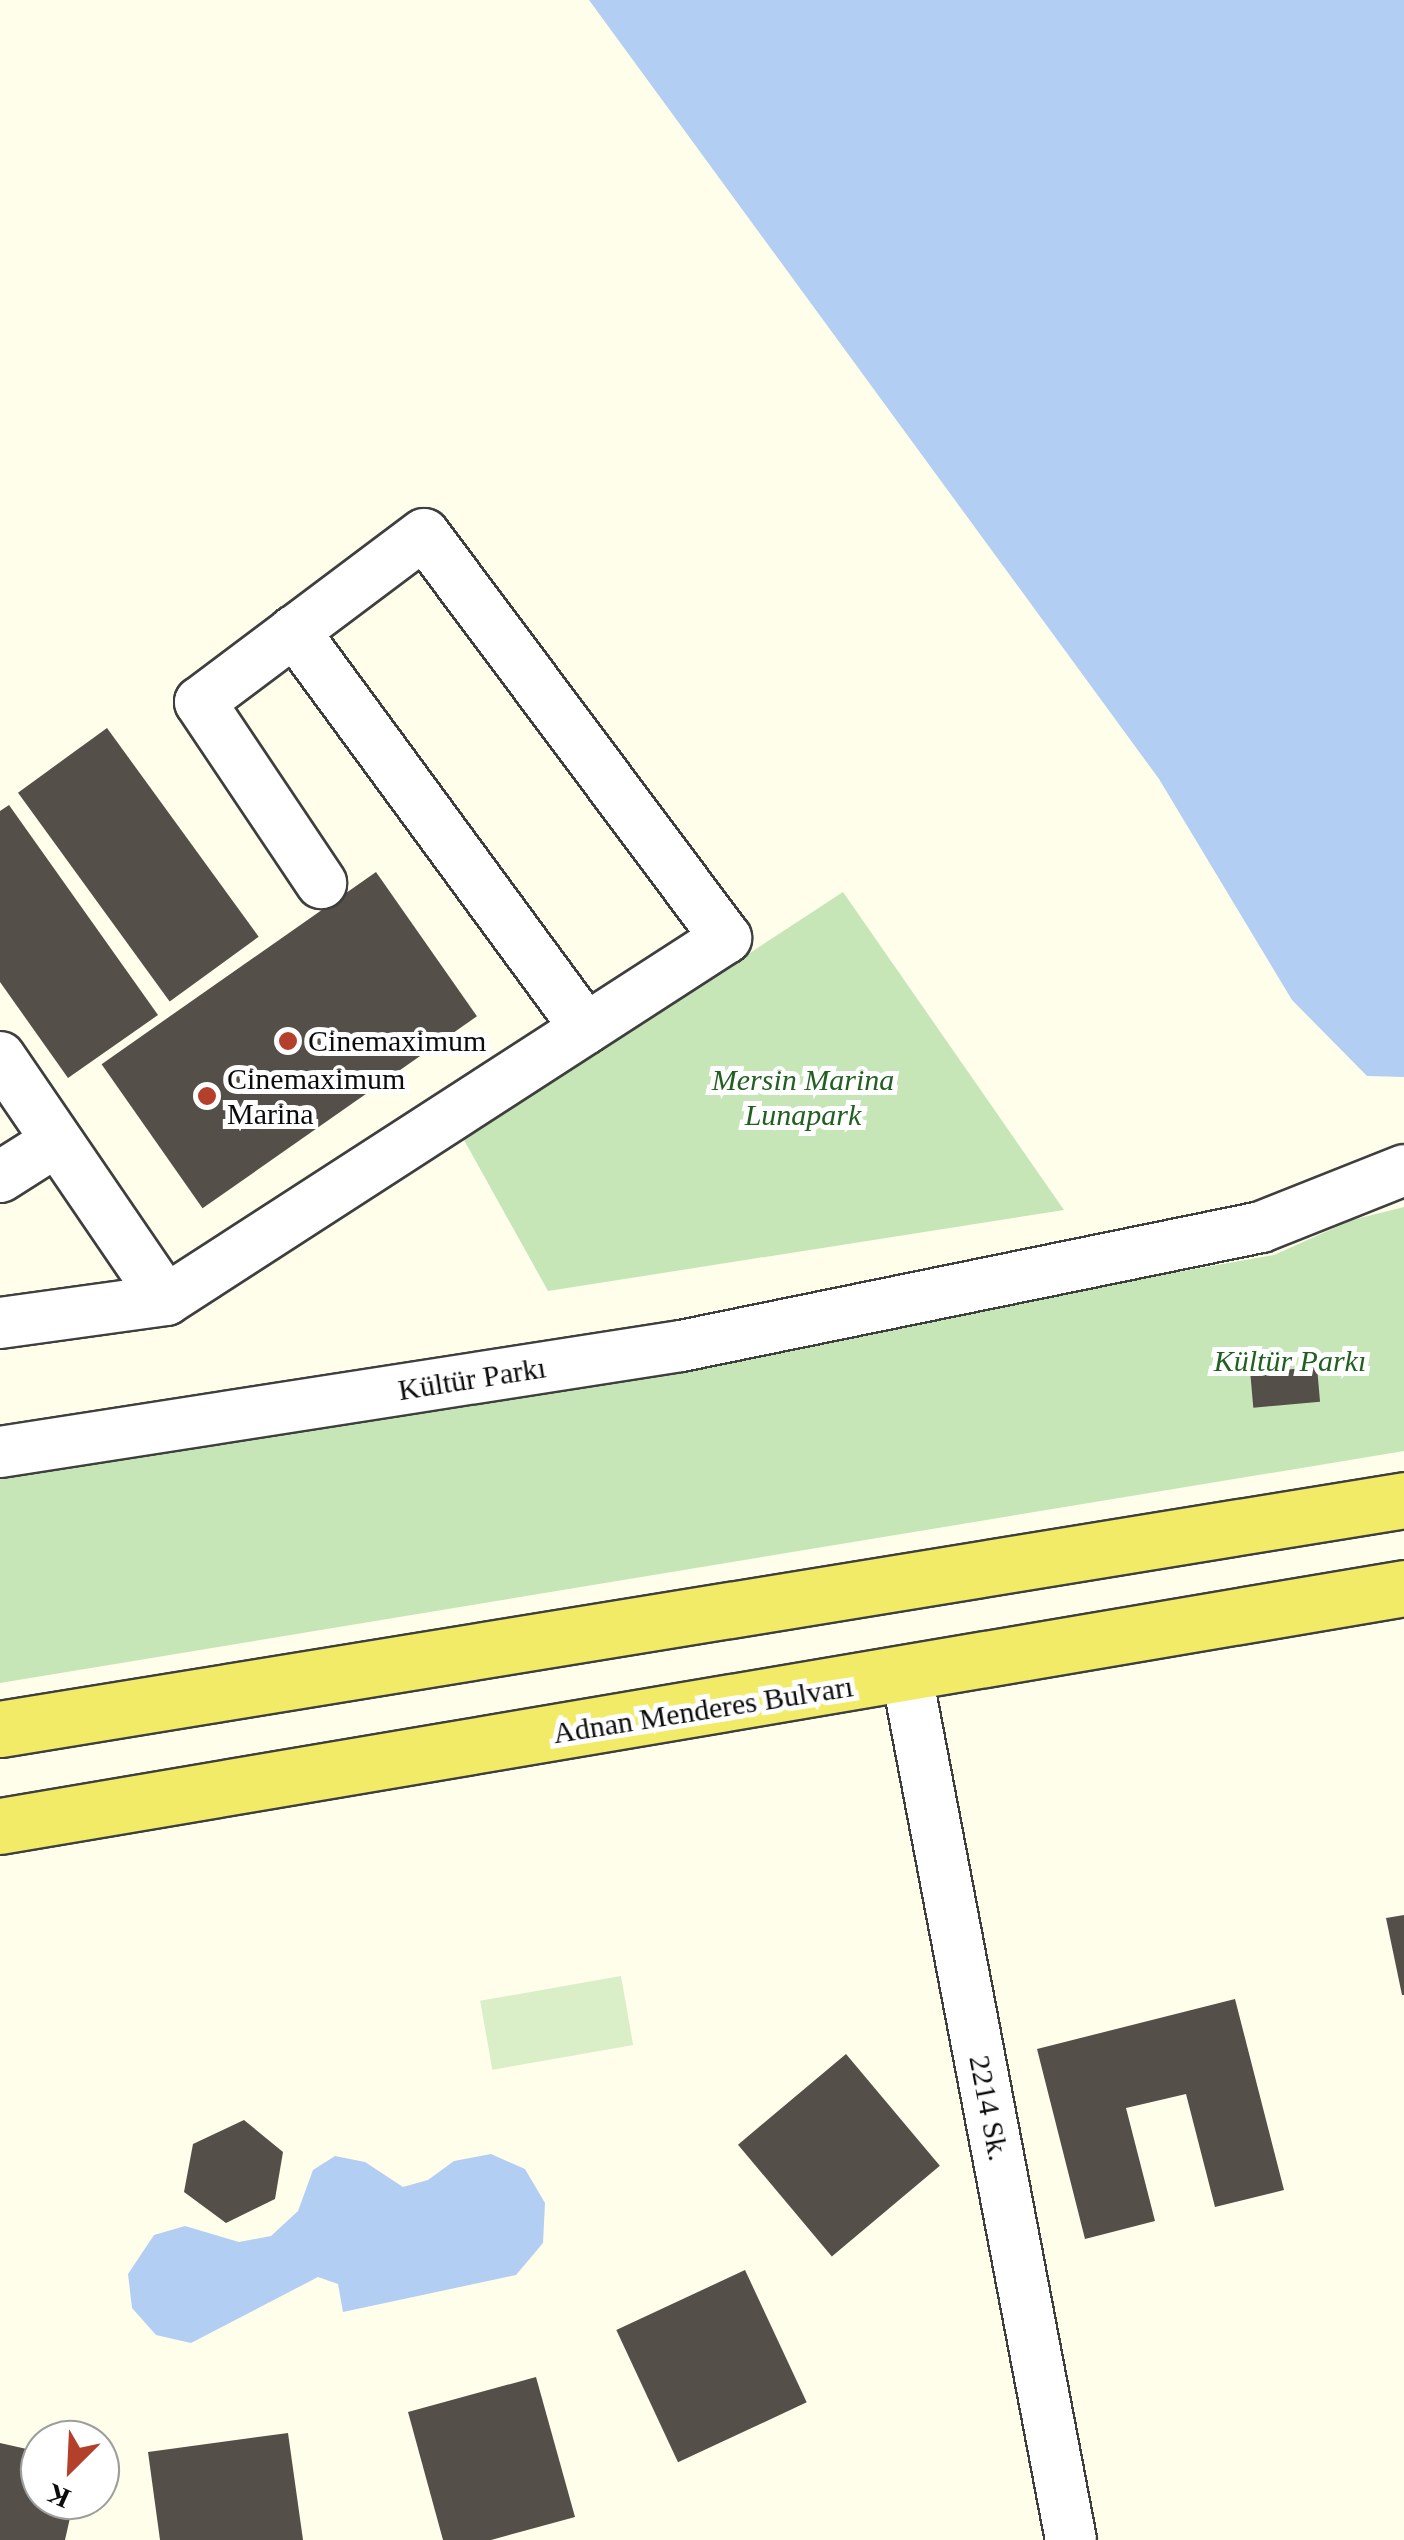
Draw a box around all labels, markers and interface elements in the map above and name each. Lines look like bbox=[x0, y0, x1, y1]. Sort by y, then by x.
place label: Cinemaximum bbox=[308, 1023, 486, 1059]
marker: Cinemaximum bbox=[277, 1030, 299, 1052]
place label: Cinemaximum Marina bbox=[227, 1061, 405, 1132]
park label: Mersin Marina Lunapark bbox=[712, 1062, 894, 1132]
marker: Cinemaximum Marina bbox=[196, 1085, 218, 1107]
park label: Kültür Parkı bbox=[1214, 1343, 1366, 1379]
street label: Kültür Parkı bbox=[396, 1350, 548, 1408]
street label: Adnan Menderes Bulvarı bbox=[550, 1669, 856, 1751]
street label: 2214 Sk. bbox=[961, 2052, 1017, 2164]
north arrow bbox=[20, 2420, 120, 2520]
text: K bbox=[42, 2477, 75, 2515]

